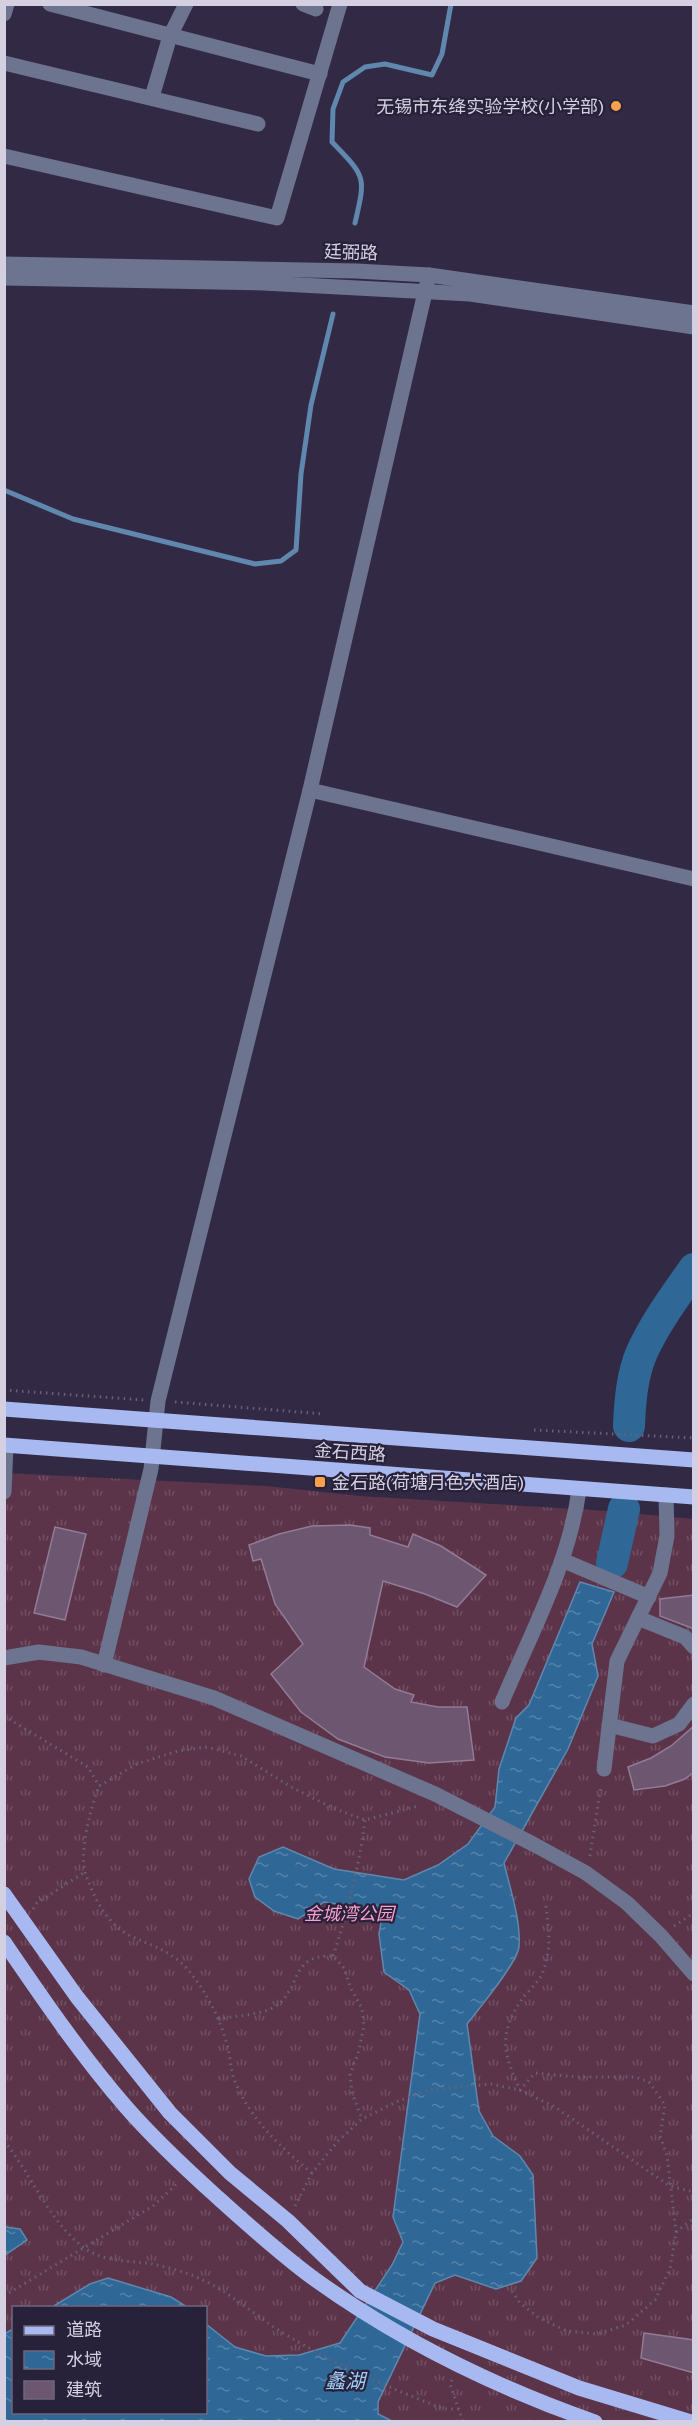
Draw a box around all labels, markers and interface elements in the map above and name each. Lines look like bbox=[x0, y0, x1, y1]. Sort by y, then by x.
place label: 无锡市东绛实验学校(小学部) bbox=[376, 96, 604, 117]
marker: 无锡市东绛实验学校(小学部) bbox=[609, 99, 623, 113]
street label: 廷弼路 bbox=[324, 241, 378, 263]
street label: 金石西路 bbox=[313, 1439, 387, 1465]
place label: 金石路(荷塘月色大酒店) bbox=[332, 1472, 524, 1493]
marker: 金石路(荷塘月色大酒店) bbox=[313, 1475, 327, 1489]
park label: 金城湾公园 bbox=[304, 1903, 397, 1924]
legend bbox=[12, 2306, 207, 2414]
text: 道路 bbox=[66, 2319, 102, 2340]
text: 水域 bbox=[66, 2349, 102, 2370]
water label: 蠡湖 bbox=[325, 2369, 368, 2393]
text: 建筑 bbox=[66, 2379, 102, 2400]

